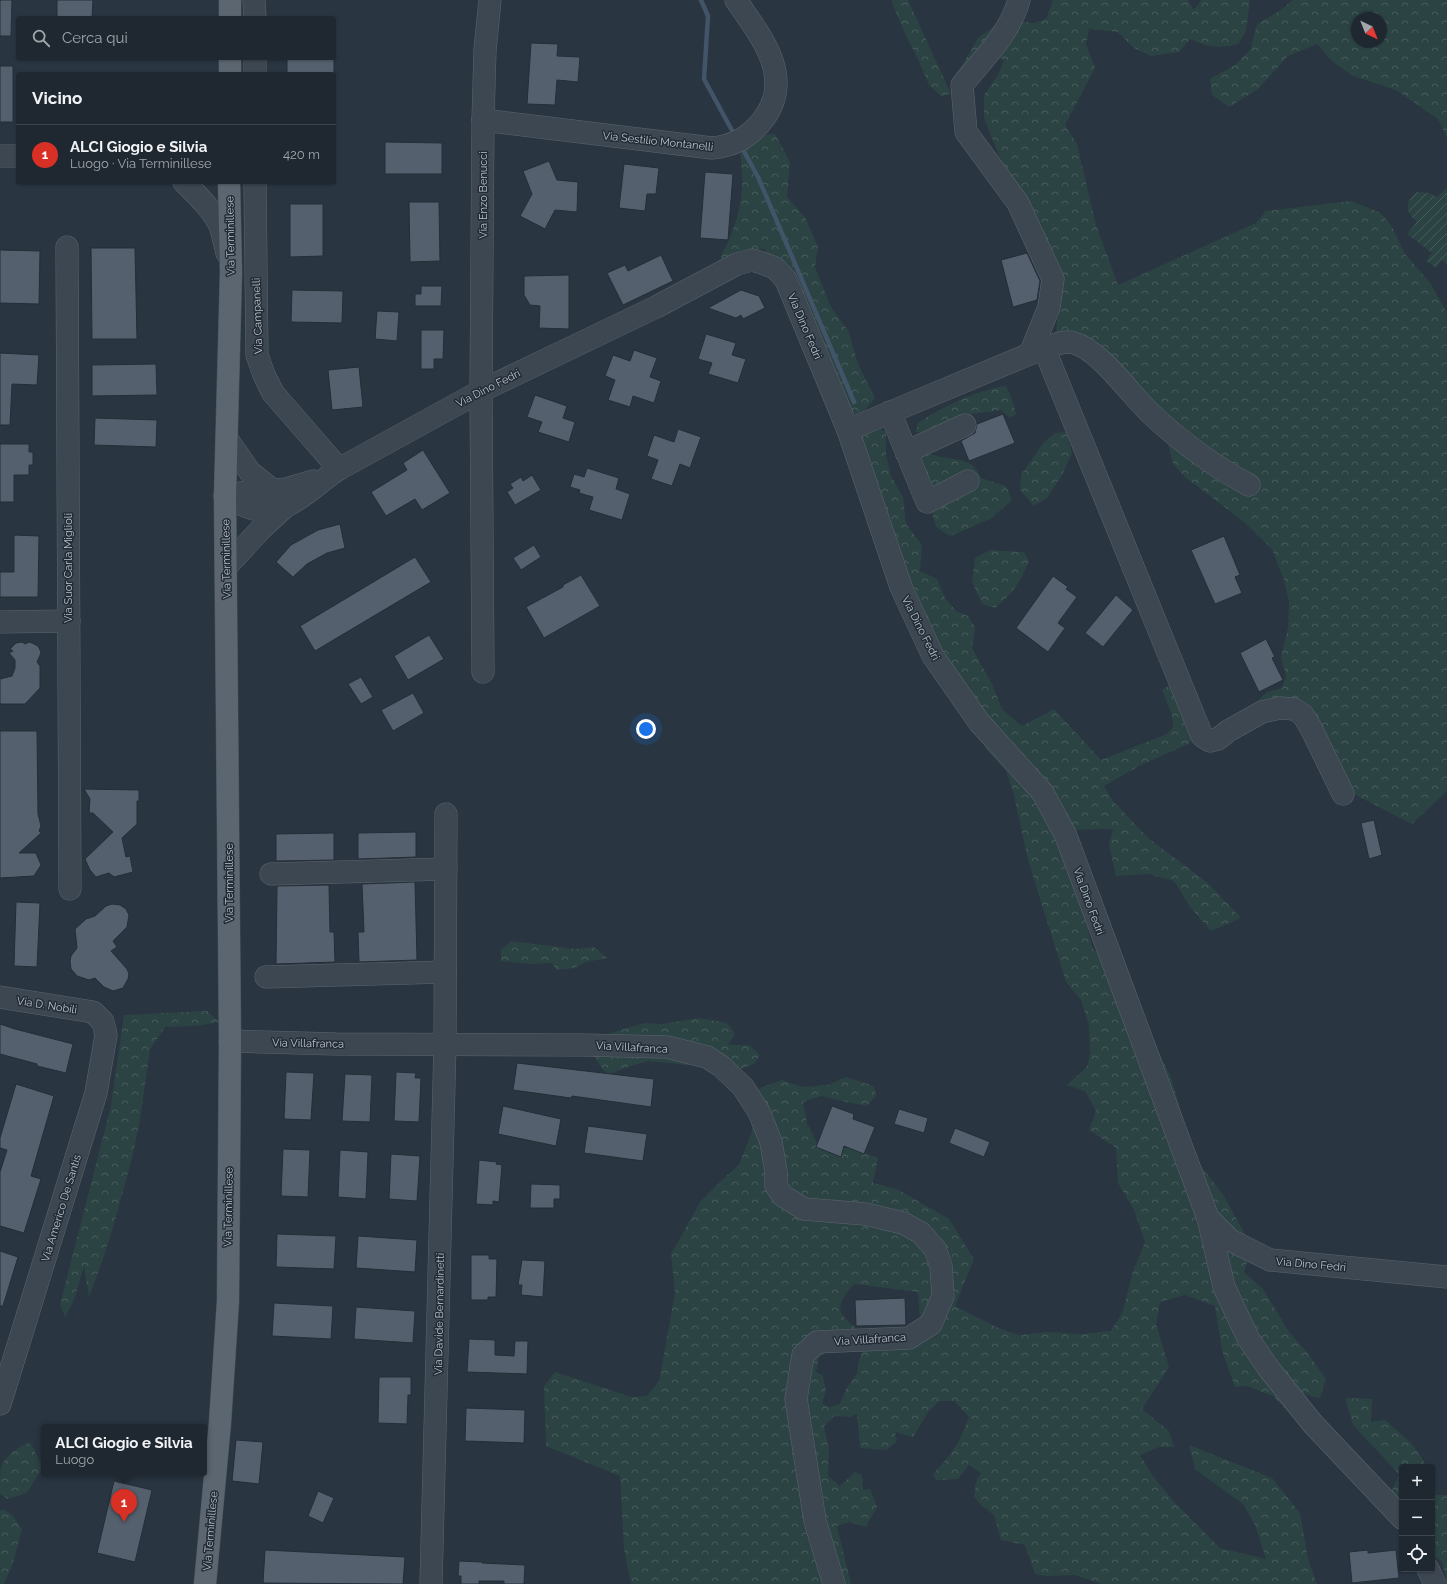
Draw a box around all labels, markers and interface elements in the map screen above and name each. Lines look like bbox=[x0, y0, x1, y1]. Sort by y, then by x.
north arrow bbox=[1351, 12, 1387, 48]
search box bbox=[16, 16, 336, 60]
icon: search bbox=[30, 27, 52, 49]
text: Cerca qui bbox=[62, 29, 128, 47]
text: Vicino bbox=[32, 88, 82, 108]
street label: Via Sestilio Montanelli bbox=[602, 129, 714, 154]
text: ALCI Giogio e Silvia bbox=[70, 138, 207, 156]
text: 1 bbox=[42, 147, 48, 162]
text: 420 m bbox=[283, 147, 320, 162]
street label: Via Enzo Benucci bbox=[477, 151, 490, 239]
text: Luogo · Via Terminillese bbox=[70, 156, 212, 171]
street label: Via Terminillese bbox=[223, 196, 238, 276]
street label: Via Campanelli bbox=[250, 278, 265, 354]
street label: Via Dino Fedri bbox=[785, 291, 824, 361]
street label: Via Dino Fedri bbox=[454, 367, 523, 410]
street label: Via Suor Carla Miglioli bbox=[62, 513, 75, 623]
street label: Via Terminillese bbox=[219, 519, 234, 599]
street label: Via Dino Fedri bbox=[899, 594, 942, 663]
your location bbox=[636, 719, 656, 739]
street label: Via Terminillese bbox=[223, 843, 236, 923]
street label: Via Dino Fedri bbox=[1070, 866, 1107, 936]
street label: Via D. Nobili bbox=[16, 994, 78, 1017]
street label: Via Villafranca bbox=[272, 1036, 344, 1051]
street label: Via Villafranca bbox=[596, 1039, 668, 1056]
street label: Via Americo De Santis bbox=[39, 1153, 84, 1263]
street label: Via Terminillese bbox=[221, 1167, 236, 1247]
street label: Via Davide Bernardinetti bbox=[432, 1253, 447, 1375]
street label: Via Dino Fedri bbox=[1275, 1255, 1347, 1274]
street label: Via Villafranca bbox=[834, 1331, 906, 1348]
popup bbox=[41, 1424, 207, 1476]
text: ALCI Giogio e Silvia bbox=[55, 1434, 193, 1452]
text: Luogo bbox=[55, 1452, 94, 1467]
map controls bbox=[1399, 1464, 1435, 1572]
button: + bbox=[1399, 1464, 1435, 1500]
pin: 1 bbox=[111, 1489, 137, 1522]
street label: Via Terminillese bbox=[201, 1490, 220, 1571]
button: − bbox=[1399, 1500, 1435, 1536]
button: locate bbox=[1399, 1536, 1435, 1572]

